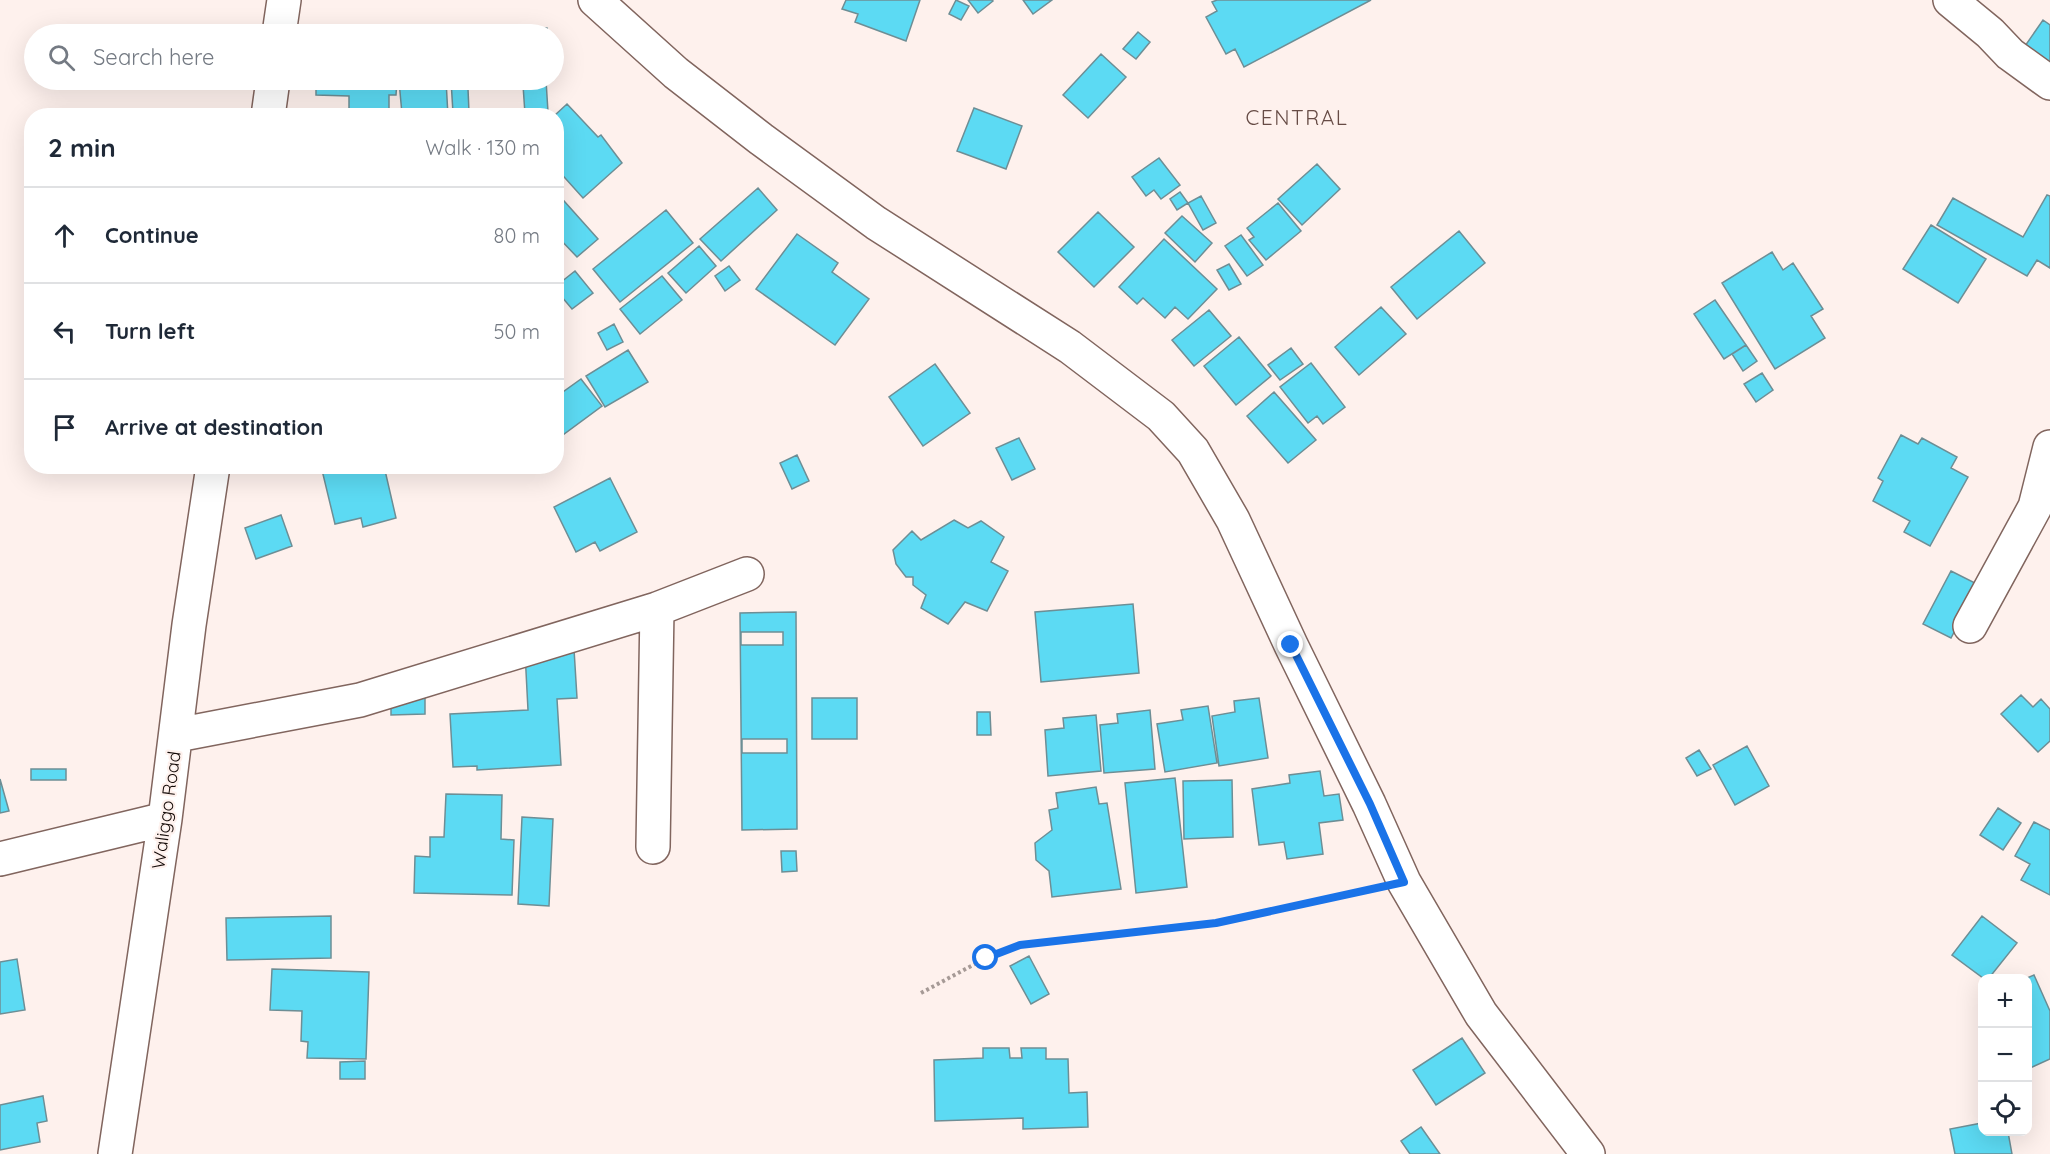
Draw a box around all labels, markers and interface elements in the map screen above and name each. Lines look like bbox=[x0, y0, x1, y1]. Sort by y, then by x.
search box bbox=[24, 24, 564, 90]
icon: search bbox=[45, 41, 78, 74]
text: Search here bbox=[93, 43, 214, 71]
district label: CENTRAL bbox=[1246, 104, 1348, 130]
text: 2 min bbox=[48, 131, 116, 164]
text: Walk · 130 m bbox=[425, 135, 540, 160]
icon: ahead bbox=[48, 219, 81, 252]
text: Continue bbox=[105, 221, 199, 249]
text: 80 m bbox=[494, 223, 540, 248]
icon: left bbox=[48, 315, 81, 348]
text: Turn left bbox=[105, 317, 195, 345]
text: 50 m bbox=[494, 319, 540, 344]
icon: arrive bbox=[48, 411, 81, 444]
text: Arrive at destination bbox=[105, 413, 323, 441]
route end bbox=[1277, 631, 1303, 657]
street label: Waliggo Road bbox=[146, 750, 186, 870]
route start bbox=[972, 944, 998, 970]
map controls bbox=[1978, 974, 2032, 1136]
button: + bbox=[1978, 974, 2032, 1028]
button: − bbox=[1978, 1028, 2032, 1082]
button: locate bbox=[1978, 1082, 2032, 1136]

